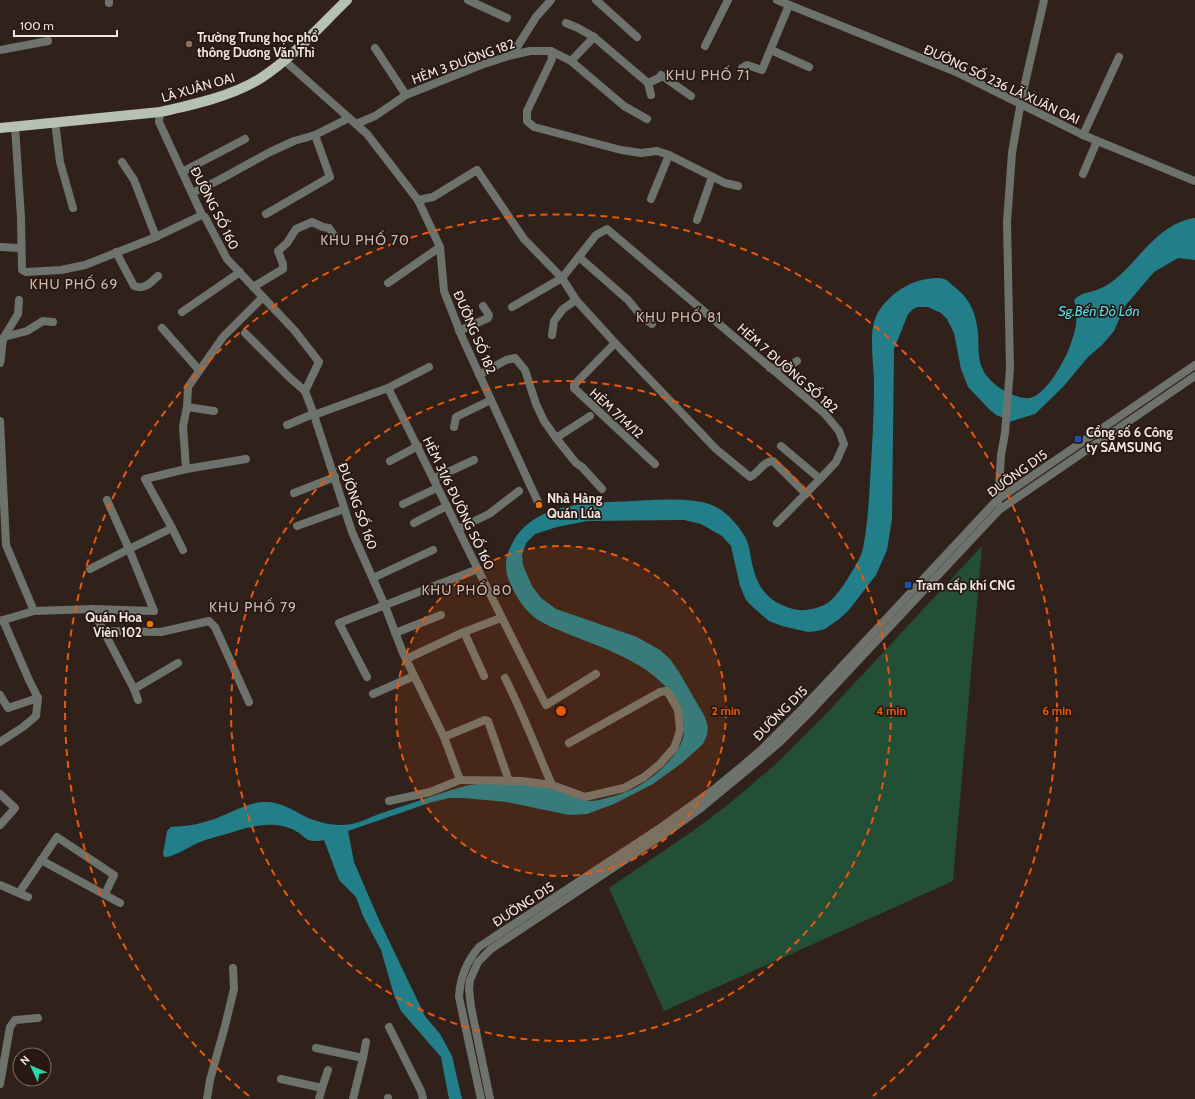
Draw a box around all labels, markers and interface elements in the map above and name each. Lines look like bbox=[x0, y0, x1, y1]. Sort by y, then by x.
scale bar bbox=[14, 12, 117, 38]
text: 100 m bbox=[20, 18, 54, 33]
place label: Trường Trung học phổ thông Dương Văn Thì bbox=[197, 29, 319, 60]
street label: HẺM 3 ĐƯỜNG 182 bbox=[409, 35, 517, 87]
marker: Trường Trung học phổ thông Dương Văn Thì bbox=[184, 39, 194, 49]
street label: ĐƯỜNG SỐ 236 LÃ XUÂN OAI bbox=[922, 39, 1083, 127]
district label: KHU PHỐ 71 bbox=[666, 65, 750, 84]
street label: LÃ XUÂN OAI bbox=[159, 69, 237, 105]
street label: ĐƯỜNG SỐ 160 bbox=[187, 163, 245, 252]
district label: KHU PHỐ 70 bbox=[320, 230, 410, 249]
district label: KHU PHỐ 69 bbox=[30, 274, 118, 293]
street label: ĐƯỜNG SỐ 182 bbox=[450, 287, 502, 376]
water label: Sg.Bến Đò Lớn bbox=[1058, 302, 1140, 320]
district label: KHU PHỐ 81 bbox=[636, 307, 722, 326]
street label: HẺM 7 ĐƯỜNG SỐ 182 bbox=[734, 318, 843, 416]
street label: HẺM 7/14/12 bbox=[587, 385, 647, 441]
place label: Cổng số 6 Công ty SAMSUNG bbox=[1086, 424, 1173, 455]
street label: HẺM 31/6 ĐƯỜNG SỐ 160 bbox=[420, 433, 500, 572]
marker: Cổng số 6 Công ty SAMSUNG bbox=[1073, 434, 1083, 444]
street label: ĐƯỜNG D15 bbox=[984, 446, 1050, 500]
street label: ĐƯỜNG SỐ 160 bbox=[335, 460, 383, 551]
place label: Nhà Hàng Quán Lúa bbox=[547, 490, 603, 521]
marker: Nhà Hàng Quán Lúa bbox=[534, 500, 544, 510]
place label: Trạm cấp khí CNG bbox=[916, 577, 1015, 593]
district label: KHU PHỐ 80 bbox=[421, 580, 513, 599]
marker: Trạm cấp khí CNG bbox=[903, 580, 913, 590]
district label: KHU PHỐ 79 bbox=[209, 597, 297, 616]
place label: Quán Hoa Viên 102 bbox=[85, 609, 143, 640]
marker: Quán Hoa Viên 102 bbox=[145, 619, 155, 629]
street label: ĐƯỜNG D15 bbox=[749, 682, 811, 744]
text: 2 min bbox=[712, 703, 740, 718]
text: 4 min bbox=[876, 703, 906, 718]
text: 6 min bbox=[1042, 703, 1072, 718]
centre of rings bbox=[554, 704, 568, 718]
street label: ĐƯỜNG D15 bbox=[489, 878, 557, 930]
north arrow bbox=[12, 1047, 52, 1087]
text: N bbox=[17, 1052, 33, 1068]

